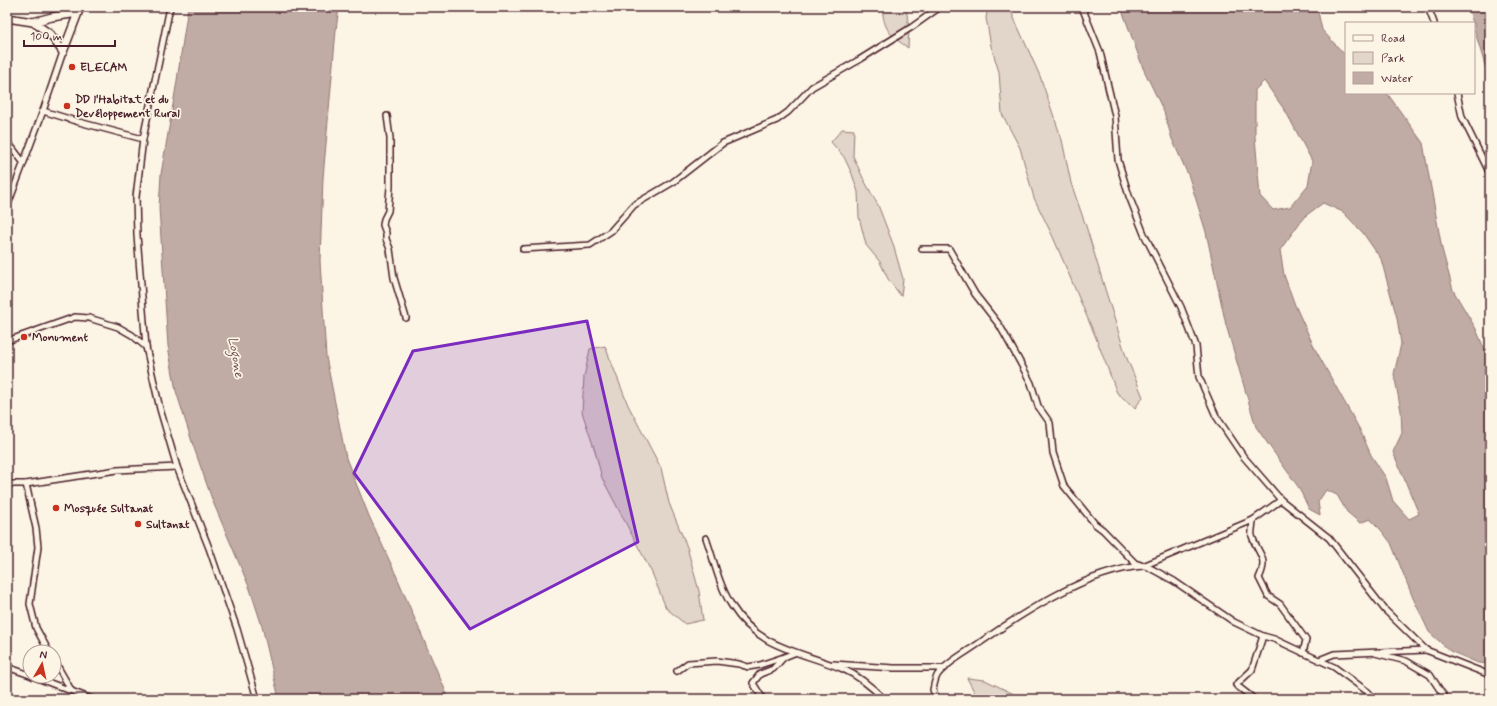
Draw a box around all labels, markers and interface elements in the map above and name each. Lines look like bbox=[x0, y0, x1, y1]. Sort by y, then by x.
scale bar bbox=[24, 22, 115, 48]
legend bbox=[1345, 22, 1475, 94]
text: 100 m bbox=[30, 29, 62, 45]
text: Road bbox=[1381, 31, 1405, 47]
text: Park bbox=[1381, 51, 1405, 67]
place label: ELECAM bbox=[80, 60, 128, 76]
marker: ELECAM bbox=[67, 62, 77, 72]
text: Water bbox=[1381, 71, 1413, 87]
place label: DD l'Habitat et du Devéloppement Rural bbox=[75, 92, 180, 122]
marker: DD l'Habitat et du Devéloppement Rural bbox=[62, 101, 72, 111]
place label: Monument bbox=[32, 330, 88, 346]
marker: Monument bbox=[19, 332, 29, 342]
water label: Logone bbox=[222, 336, 248, 380]
place label: Mosquée Sultanat bbox=[64, 501, 154, 517]
marker: Mosquée Sultanat bbox=[51, 503, 61, 513]
place label: Sultanat bbox=[146, 517, 190, 533]
marker: Sultanat bbox=[133, 519, 143, 529]
north arrow bbox=[22, 644, 62, 684]
text: N bbox=[39, 648, 48, 663]

